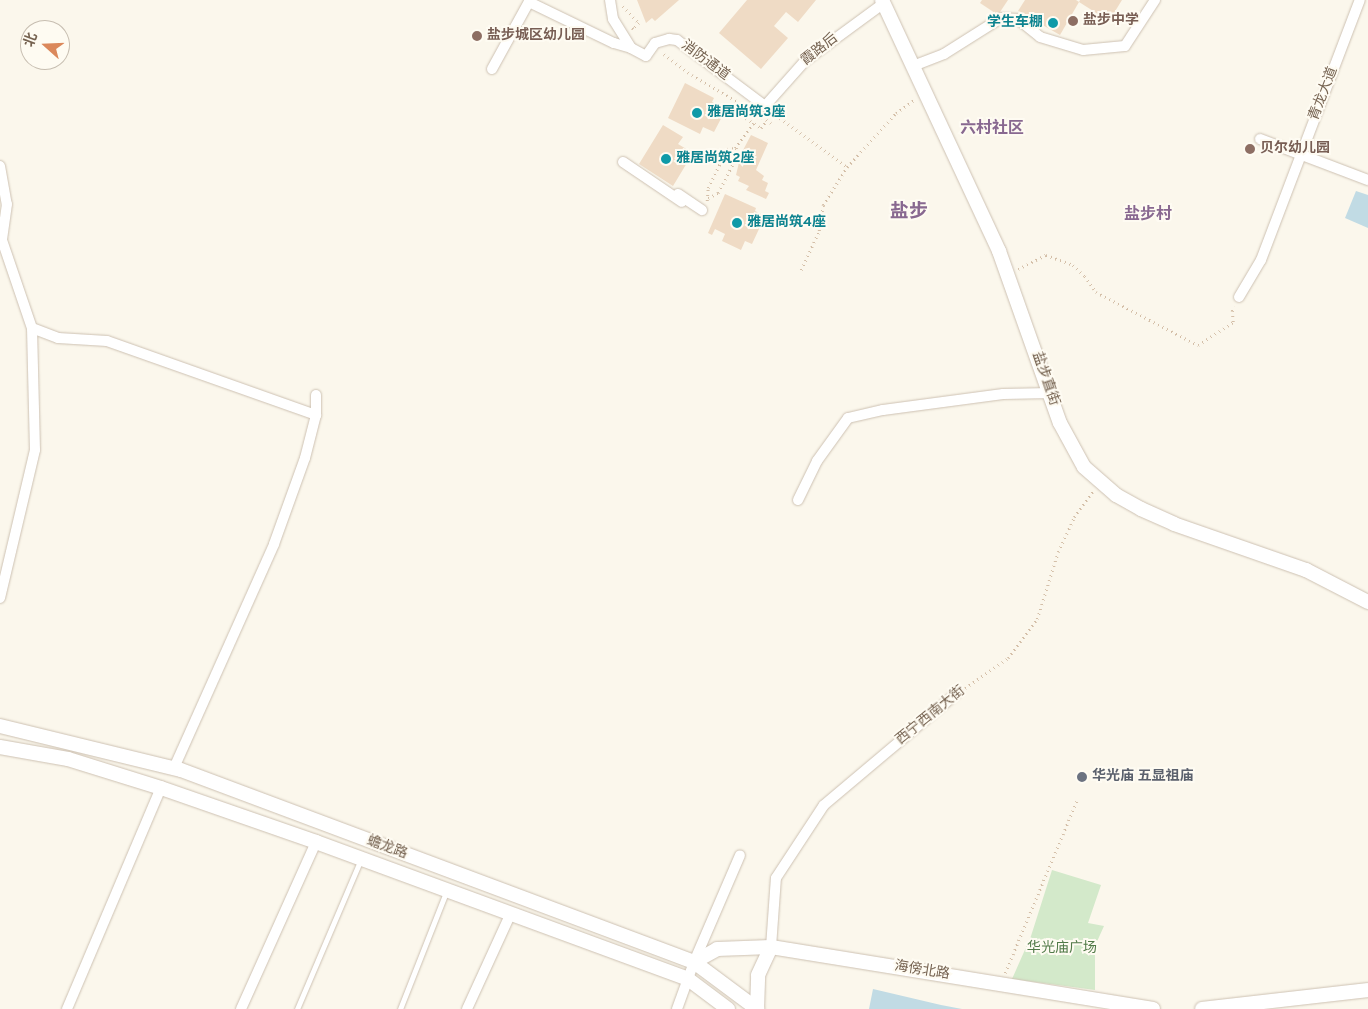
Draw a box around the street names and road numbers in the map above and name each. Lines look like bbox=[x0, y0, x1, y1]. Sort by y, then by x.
street label: 霞路后 bbox=[798, 30, 842, 70]
street label: 消防通道 bbox=[678, 37, 732, 85]
street label: 青龙大道 bbox=[1306, 65, 1342, 123]
street label: 盐步直街 bbox=[1028, 350, 1062, 408]
street label: 西宁西南大街 bbox=[893, 683, 969, 749]
street label: 蟾龙路 bbox=[364, 833, 410, 863]
street label: 海傍北路 bbox=[893, 958, 951, 984]

